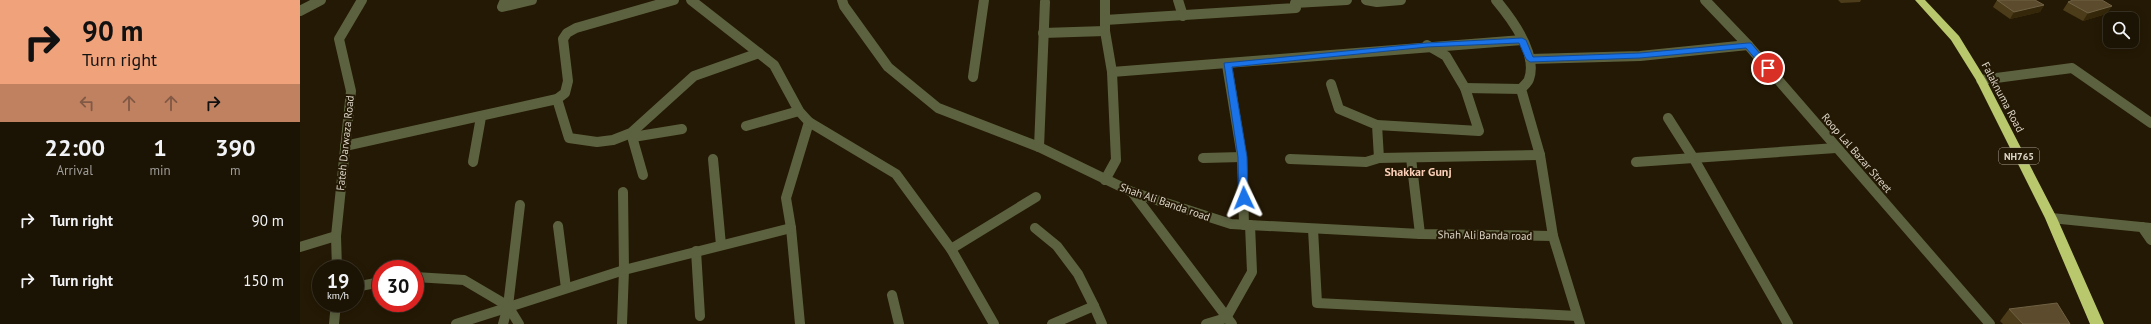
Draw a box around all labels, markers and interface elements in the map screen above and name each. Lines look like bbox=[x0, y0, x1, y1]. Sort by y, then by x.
text: 90 m bbox=[82, 12, 143, 49]
map controls bbox=[2103, 12, 2139, 48]
button: search bbox=[2103, 12, 2139, 48]
icon: right bbox=[16, 16, 68, 68]
text: Turn right bbox=[82, 48, 157, 71]
pin bbox=[1751, 51, 1785, 85]
icon: arrive bbox=[1757, 57, 1779, 79]
street label: Falaknuma Road bbox=[1979, 59, 2027, 135]
icon: left bbox=[76, 92, 98, 114]
icon: ahead bbox=[118, 92, 140, 114]
icon: ahead bbox=[160, 92, 182, 114]
icon: right bbox=[202, 92, 224, 114]
street label: Fateh Darwaza Road bbox=[333, 95, 357, 191]
street label: Roop Lal Bazar Street bbox=[1819, 110, 1896, 196]
text: 22:00 bbox=[44, 132, 105, 163]
text: 1 bbox=[153, 132, 167, 163]
text: 390 bbox=[215, 132, 256, 163]
road number: NH765 bbox=[1999, 148, 2039, 164]
text: Arrival bbox=[57, 162, 93, 179]
text: min bbox=[149, 162, 171, 179]
text: m bbox=[230, 162, 241, 179]
district label: Shakkar Gunj bbox=[1384, 164, 1452, 179]
position arrow bbox=[1223, 177, 1265, 219]
street label: Shah Ali Banda road bbox=[1118, 180, 1212, 224]
icon: right bbox=[16, 209, 38, 231]
text: Turn right bbox=[50, 211, 113, 230]
text: 90 m bbox=[251, 211, 284, 230]
street label: Shah Ali Banda road bbox=[1438, 227, 1533, 243]
speed limit sign: 30 bbox=[372, 260, 424, 312]
text: 19 bbox=[327, 268, 349, 294]
icon: right bbox=[16, 269, 38, 291]
text: Turn right bbox=[50, 271, 113, 290]
text: 150 m bbox=[243, 271, 284, 290]
text: km/h bbox=[327, 289, 349, 302]

